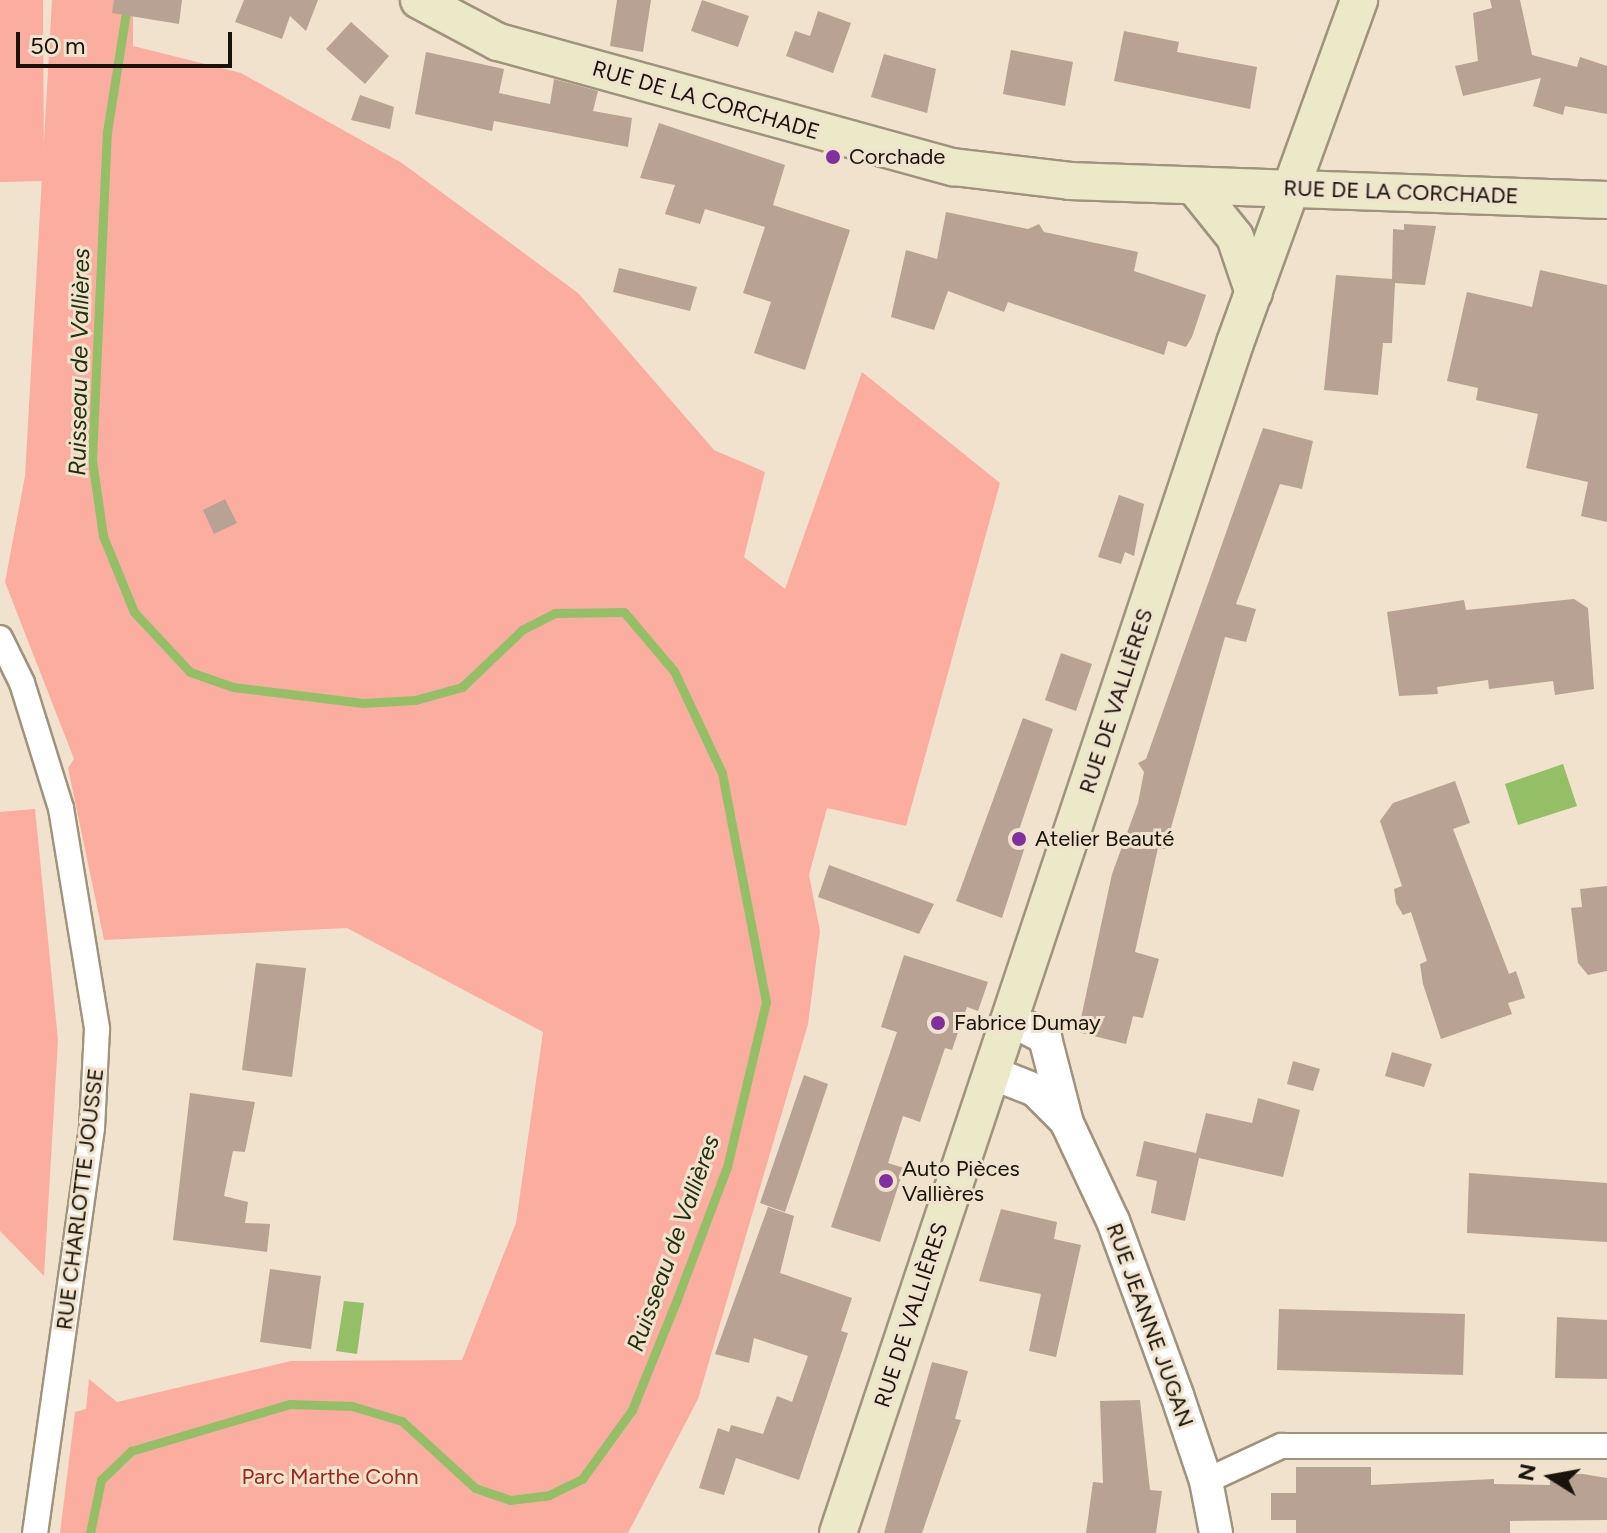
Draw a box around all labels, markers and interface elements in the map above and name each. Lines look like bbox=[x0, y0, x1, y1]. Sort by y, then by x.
scale bar bbox=[20, 16, 236, 66]
text: 50 m bbox=[30, 31, 86, 60]
street label: RUE DE LA CORCHADE bbox=[589, 55, 823, 145]
place label: Corchade bbox=[849, 144, 945, 170]
marker: Corchade bbox=[824, 148, 842, 166]
street label: RUE DE LA CORCHADE bbox=[1283, 175, 1519, 209]
water label: Ruisseau de Vallières bbox=[63, 248, 95, 476]
street label: RUE DE VALLIÈRES bbox=[1074, 605, 1158, 797]
place label: Atelier Beauté bbox=[1035, 826, 1174, 852]
marker: Atelier Beauté bbox=[1010, 830, 1028, 848]
place label: Fabrice Dumay bbox=[954, 1010, 1101, 1036]
marker: Fabrice Dumay bbox=[929, 1014, 947, 1032]
street label: RUE CHARLOTTE JOUSSE bbox=[51, 1067, 109, 1331]
water label: Ruisseau de Vallières bbox=[620, 1131, 726, 1355]
place label: Auto Pièces Vallières bbox=[902, 1155, 1020, 1206]
marker: Auto Pièces Vallières bbox=[877, 1172, 895, 1190]
street label: RUE DE VALLIÈRES bbox=[869, 1219, 953, 1411]
street label: RUE JEANNE JUGAN bbox=[1101, 1220, 1199, 1430]
north arrow bbox=[1511, 1437, 1591, 1517]
text: N bbox=[1512, 1461, 1542, 1483]
park label: Parc Marthe Cohn bbox=[242, 1464, 418, 1490]

